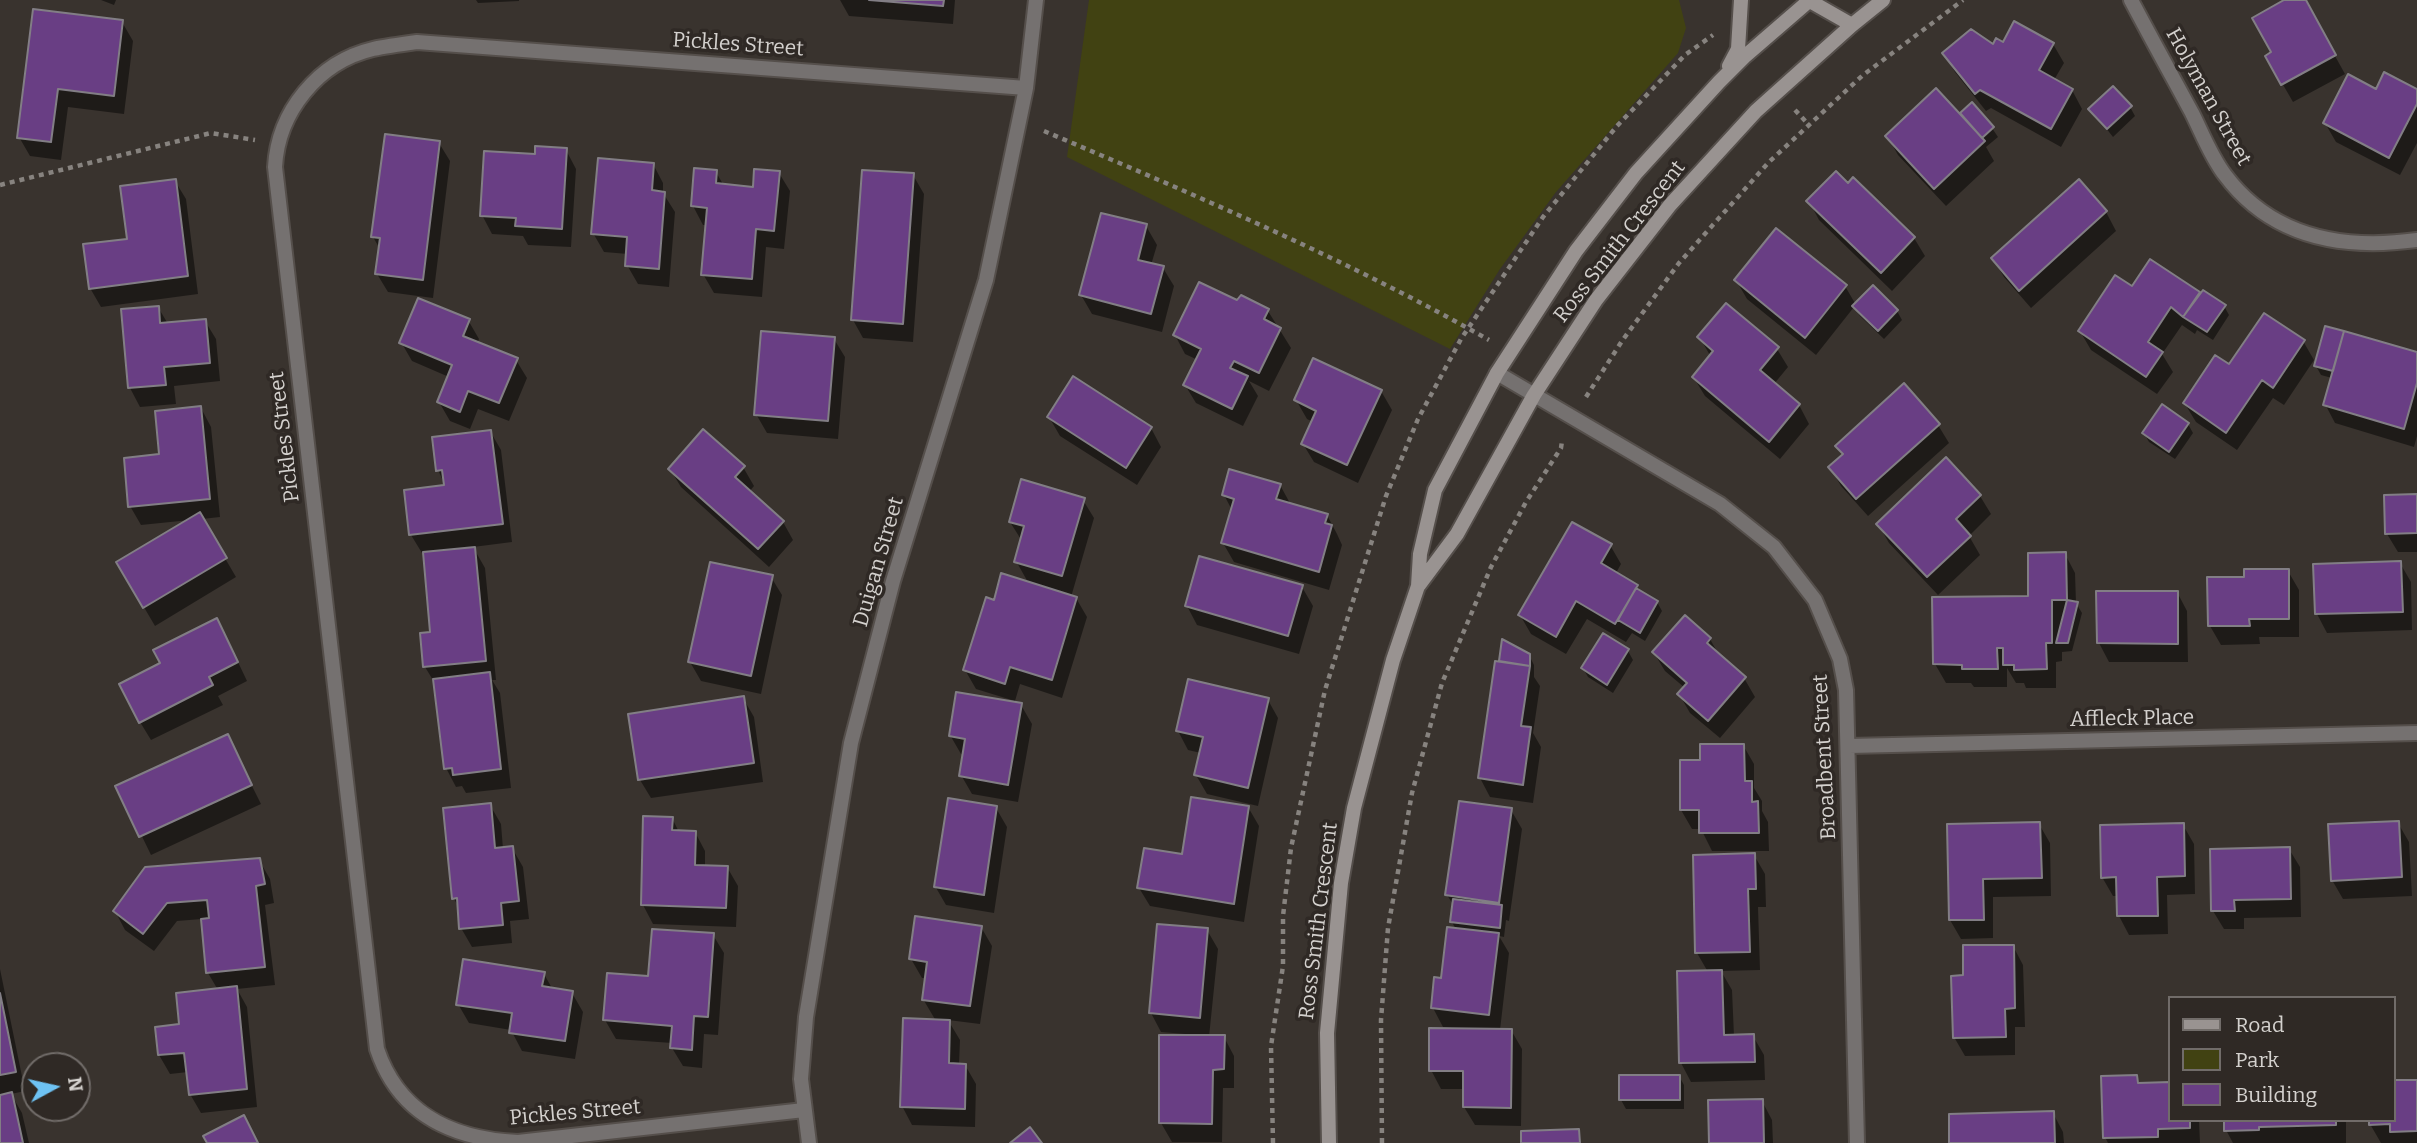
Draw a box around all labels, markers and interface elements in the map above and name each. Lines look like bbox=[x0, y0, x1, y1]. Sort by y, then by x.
street label: Holyman Street bbox=[2160, 24, 2256, 170]
street label: Pickles Street bbox=[671, 28, 805, 62]
street label: Ross Smith Crescent bbox=[1549, 156, 1691, 328]
street label: Pickles Street bbox=[264, 370, 306, 504]
street label: Duigan Street bbox=[848, 494, 910, 630]
street label: Broadbent Street bbox=[1808, 673, 1842, 841]
street label: Affleck Place bbox=[2070, 705, 2194, 733]
street label: Ross Smith Crescent bbox=[1294, 821, 1344, 1021]
legend bbox=[2168, 996, 2396, 1122]
text: Road bbox=[2235, 1012, 2284, 1038]
text: Park bbox=[2235, 1047, 2279, 1073]
north arrow bbox=[21, 1052, 91, 1122]
text: N bbox=[63, 1075, 88, 1093]
text: Building bbox=[2235, 1082, 2317, 1108]
street label: Pickles Street bbox=[508, 1095, 642, 1131]

